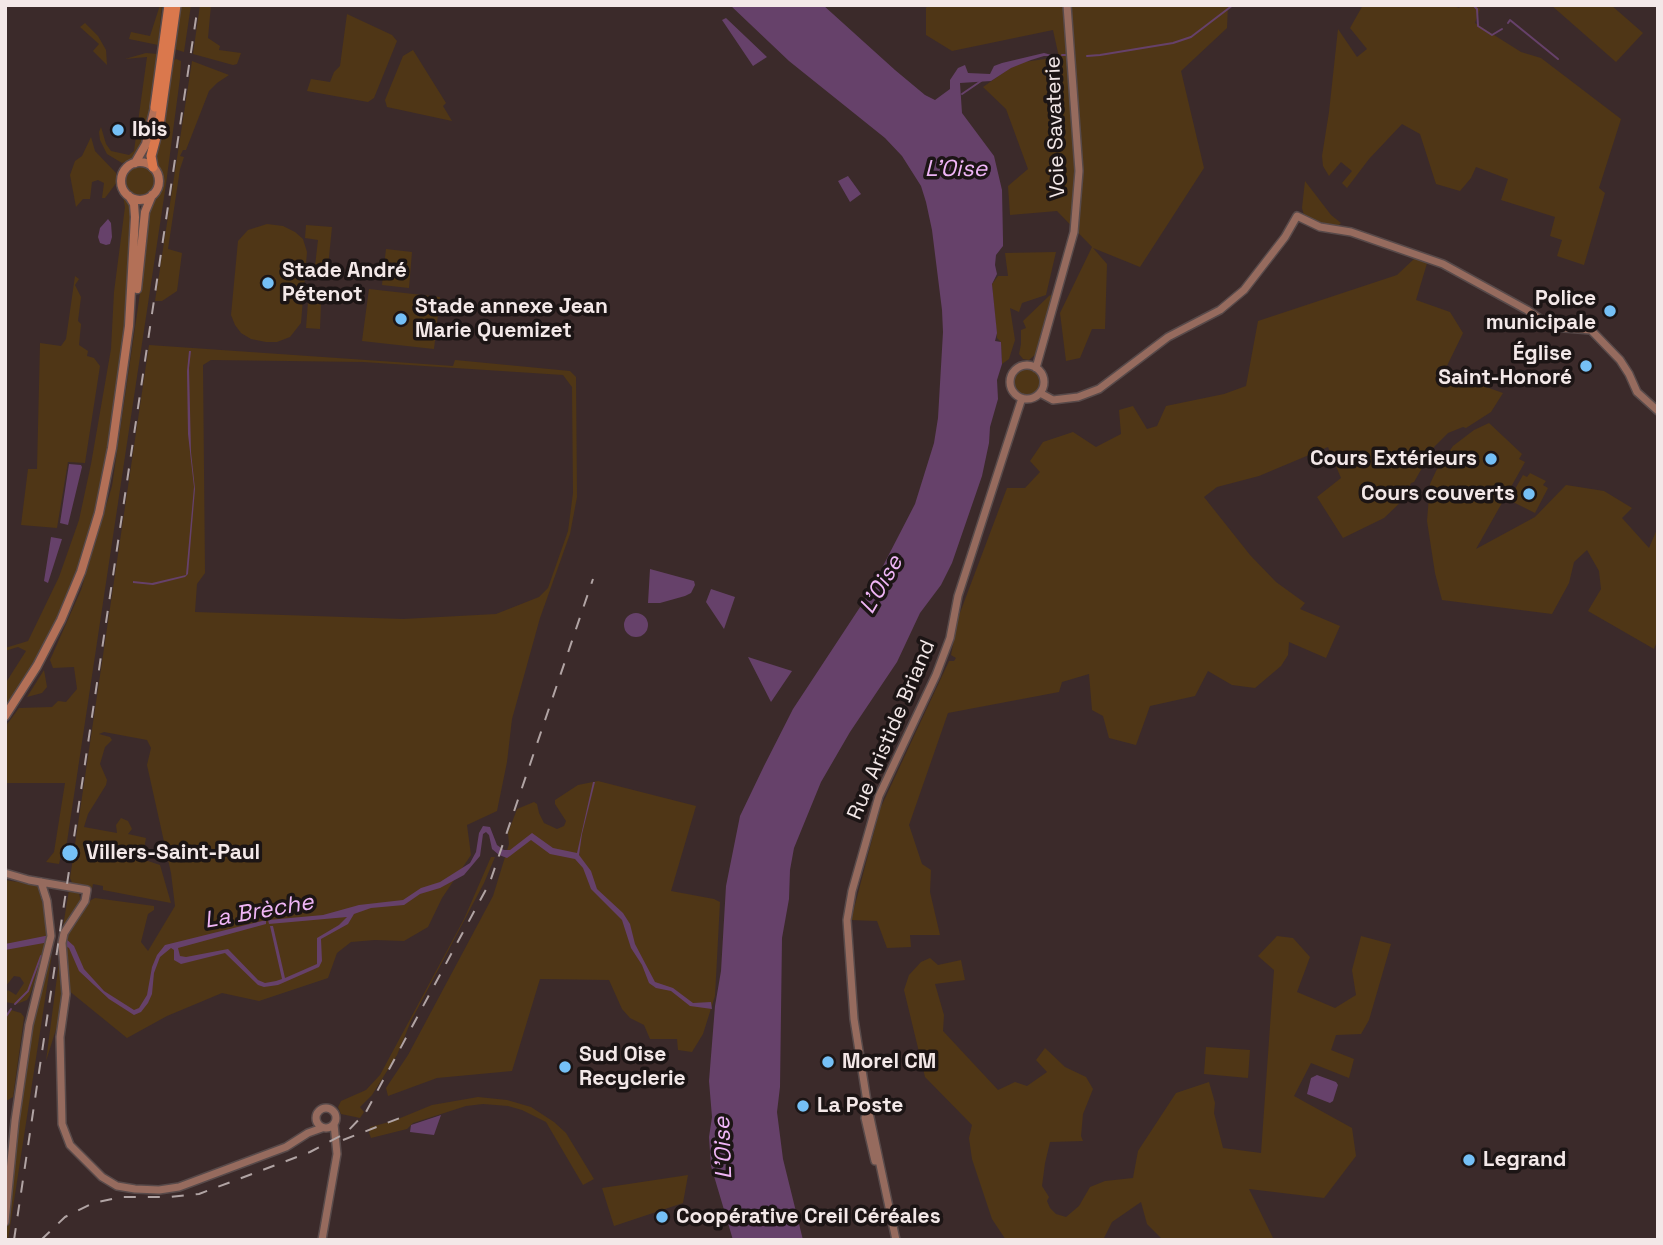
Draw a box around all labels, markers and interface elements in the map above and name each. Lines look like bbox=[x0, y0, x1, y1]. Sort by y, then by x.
street label: Voie Savaterie bbox=[1041, 56, 1071, 198]
place label: Ibis bbox=[132, 117, 168, 143]
marker: Ibis bbox=[110, 122, 126, 138]
water label: L’Oise bbox=[925, 156, 987, 184]
place label: Stade André Pétenot bbox=[282, 258, 407, 308]
marker: Stade André Pétenot bbox=[260, 275, 276, 291]
place label: Police municipale bbox=[1486, 286, 1596, 336]
place label: Stade annexe Jean Marie Quemizet bbox=[415, 294, 608, 344]
marker: Police municipale bbox=[1602, 303, 1618, 319]
marker: Stade annexe Jean Marie Quemizet bbox=[393, 311, 409, 327]
place label: Église Saint-Honoré bbox=[1438, 341, 1572, 391]
marker: Église Saint-Honoré bbox=[1578, 358, 1594, 374]
place label: Cours Extérieurs bbox=[1310, 446, 1477, 472]
marker: Cours Extérieurs bbox=[1483, 451, 1499, 467]
place label: Cours couverts bbox=[1361, 481, 1515, 507]
marker: Cours couverts bbox=[1521, 486, 1537, 502]
water label: L'Oise bbox=[854, 551, 910, 619]
street label: Rue Aristide Briand bbox=[843, 636, 941, 824]
place label: Villers-Saint-Paul bbox=[86, 840, 260, 866]
marker: Villers-Saint-Paul bbox=[60, 843, 80, 863]
water label: La Brèche bbox=[202, 889, 316, 935]
place label: Sud Oise Recyclerie bbox=[579, 1042, 686, 1092]
place label: Morel CM bbox=[842, 1049, 936, 1075]
marker: Morel CM bbox=[820, 1054, 836, 1070]
marker: Sud Oise Recyclerie bbox=[557, 1059, 573, 1075]
place label: La Poste bbox=[817, 1093, 903, 1119]
marker: La Poste bbox=[795, 1098, 811, 1114]
water label: L'Oise bbox=[709, 1116, 739, 1180]
place label: Legrand bbox=[1483, 1147, 1566, 1173]
marker: Legrand bbox=[1461, 1152, 1477, 1168]
place label: Coopérative Creil Céréales bbox=[676, 1204, 941, 1230]
marker: Coopérative Creil Céréales bbox=[654, 1209, 670, 1225]

